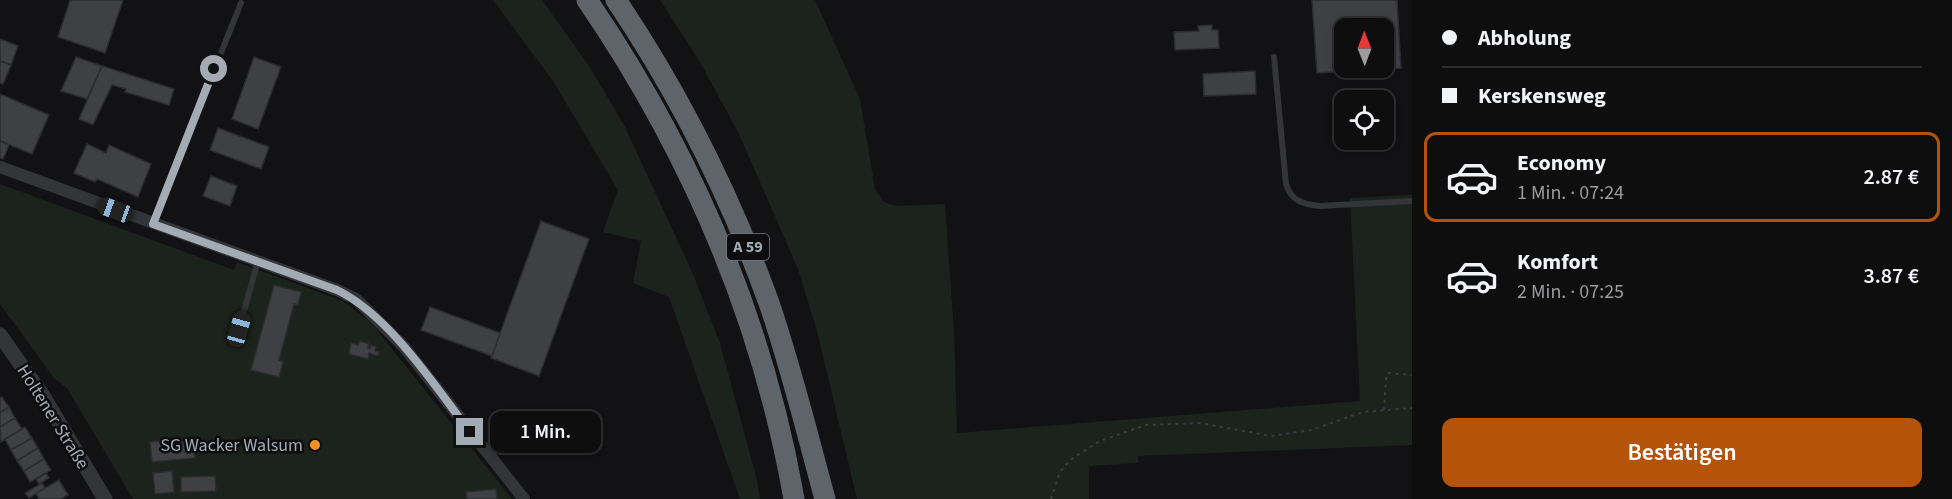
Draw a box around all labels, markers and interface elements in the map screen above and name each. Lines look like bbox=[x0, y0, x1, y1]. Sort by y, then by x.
north arrow bbox=[1334, 18, 1394, 78]
map controls bbox=[1334, 18, 1394, 150]
text: Abholung bbox=[1478, 22, 1571, 54]
route start bbox=[200, 55, 227, 82]
text: Kerskensweg bbox=[1478, 80, 1606, 112]
button: locate bbox=[1334, 90, 1394, 150]
text: Economy bbox=[1517, 147, 1606, 179]
icon: car bbox=[1445, 150, 1499, 204]
text: 2.87 € bbox=[1863, 161, 1919, 193]
text: 1 Min. · 07:24 bbox=[1517, 179, 1624, 207]
car bbox=[95, 195, 135, 225]
road number: A 59 bbox=[727, 234, 769, 260]
text: Komfort bbox=[1517, 246, 1598, 278]
icon: car bbox=[1445, 249, 1499, 303]
text: 3.87 € bbox=[1863, 260, 1919, 292]
text: 2 Min. · 07:25 bbox=[1517, 278, 1624, 306]
car bbox=[225, 309, 253, 349]
street label: Holtener Straße bbox=[11, 360, 95, 474]
callout: 1 Min. bbox=[491, 411, 602, 453]
route end bbox=[456, 418, 483, 445]
text: 1 Min. bbox=[520, 418, 571, 446]
button: Bestätigen bbox=[1442, 418, 1922, 487]
place label: SG Wacker Walsum bbox=[160, 433, 303, 458]
marker: SG Wacker Walsum bbox=[308, 438, 322, 452]

